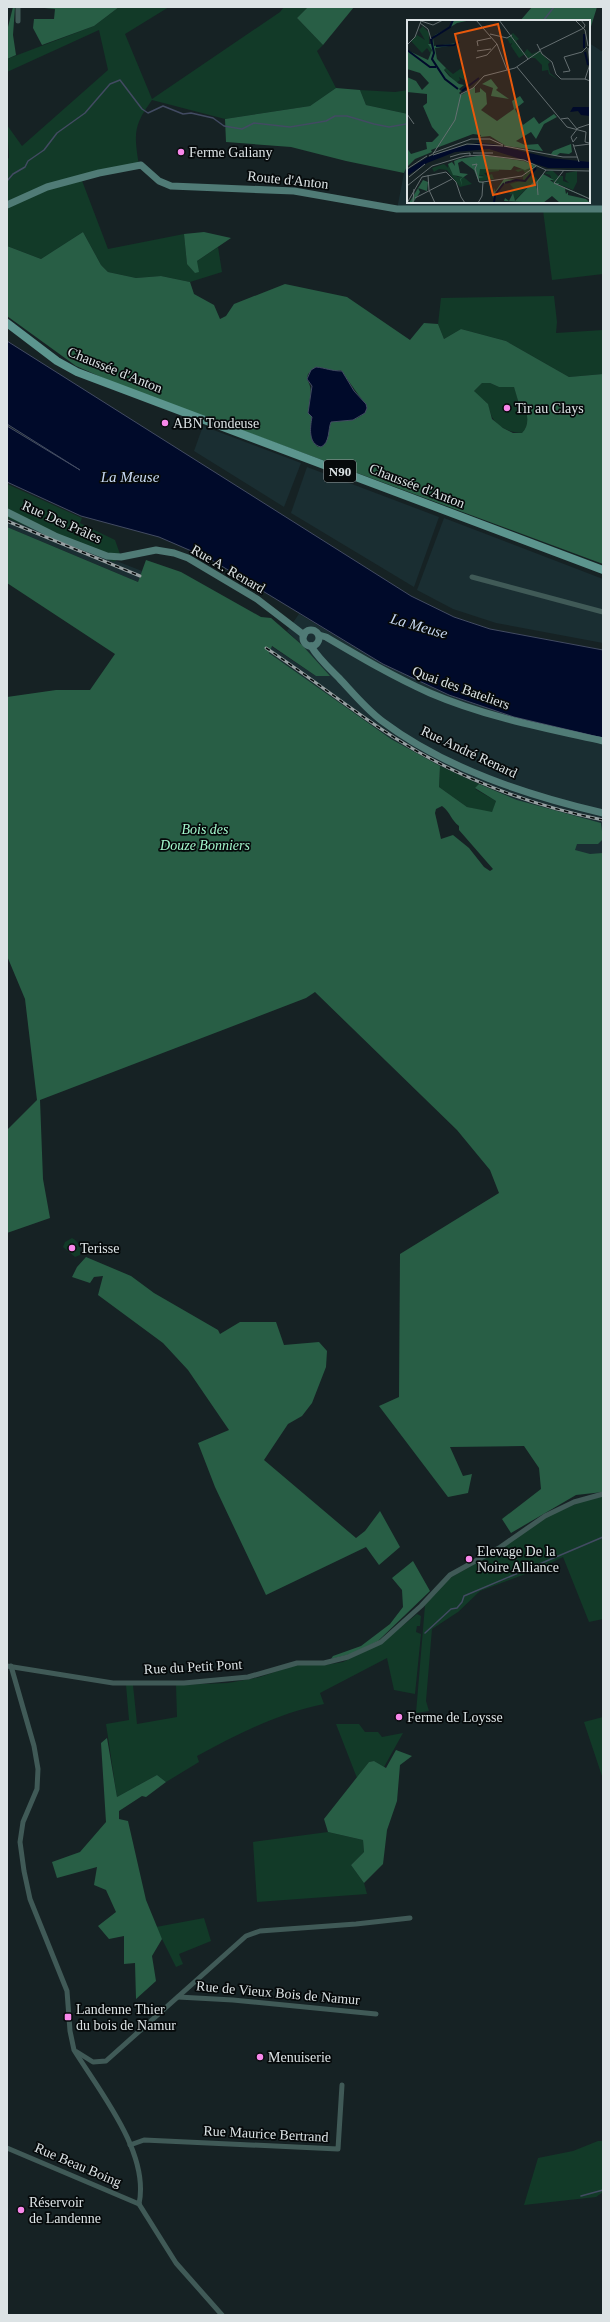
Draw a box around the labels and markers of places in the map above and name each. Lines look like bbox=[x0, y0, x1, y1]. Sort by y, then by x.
place label: Ferme Galiany bbox=[189, 145, 273, 160]
marker: Ferme Galiany bbox=[176, 147, 186, 157]
place label: Tir au Clays bbox=[515, 401, 584, 416]
marker: Tir au Clays bbox=[502, 403, 512, 413]
place label: ABN Tondeuse bbox=[173, 416, 259, 431]
marker: ABN Tondeuse bbox=[160, 418, 170, 428]
place label: Terisse bbox=[80, 1241, 119, 1256]
marker: Terisse bbox=[67, 1243, 77, 1253]
place label: Elevage De la Noire Alliance bbox=[477, 1544, 559, 1575]
marker: Elevage De la Noire Alliance bbox=[464, 1554, 474, 1564]
place label: Ferme de Loysse bbox=[407, 1710, 503, 1725]
marker: Ferme de Loysse bbox=[394, 1712, 404, 1722]
place label: Landenne Thier du bois de Namur bbox=[76, 2002, 176, 2033]
marker: Landenne Thier du bois de Namur bbox=[63, 2012, 73, 2022]
place label: Menuiserie bbox=[268, 2050, 331, 2065]
marker: Menuiserie bbox=[255, 2052, 265, 2062]
place label: Réservoir de Landenne bbox=[29, 2195, 101, 2226]
marker: Réservoir de Landenne bbox=[16, 2205, 26, 2215]

